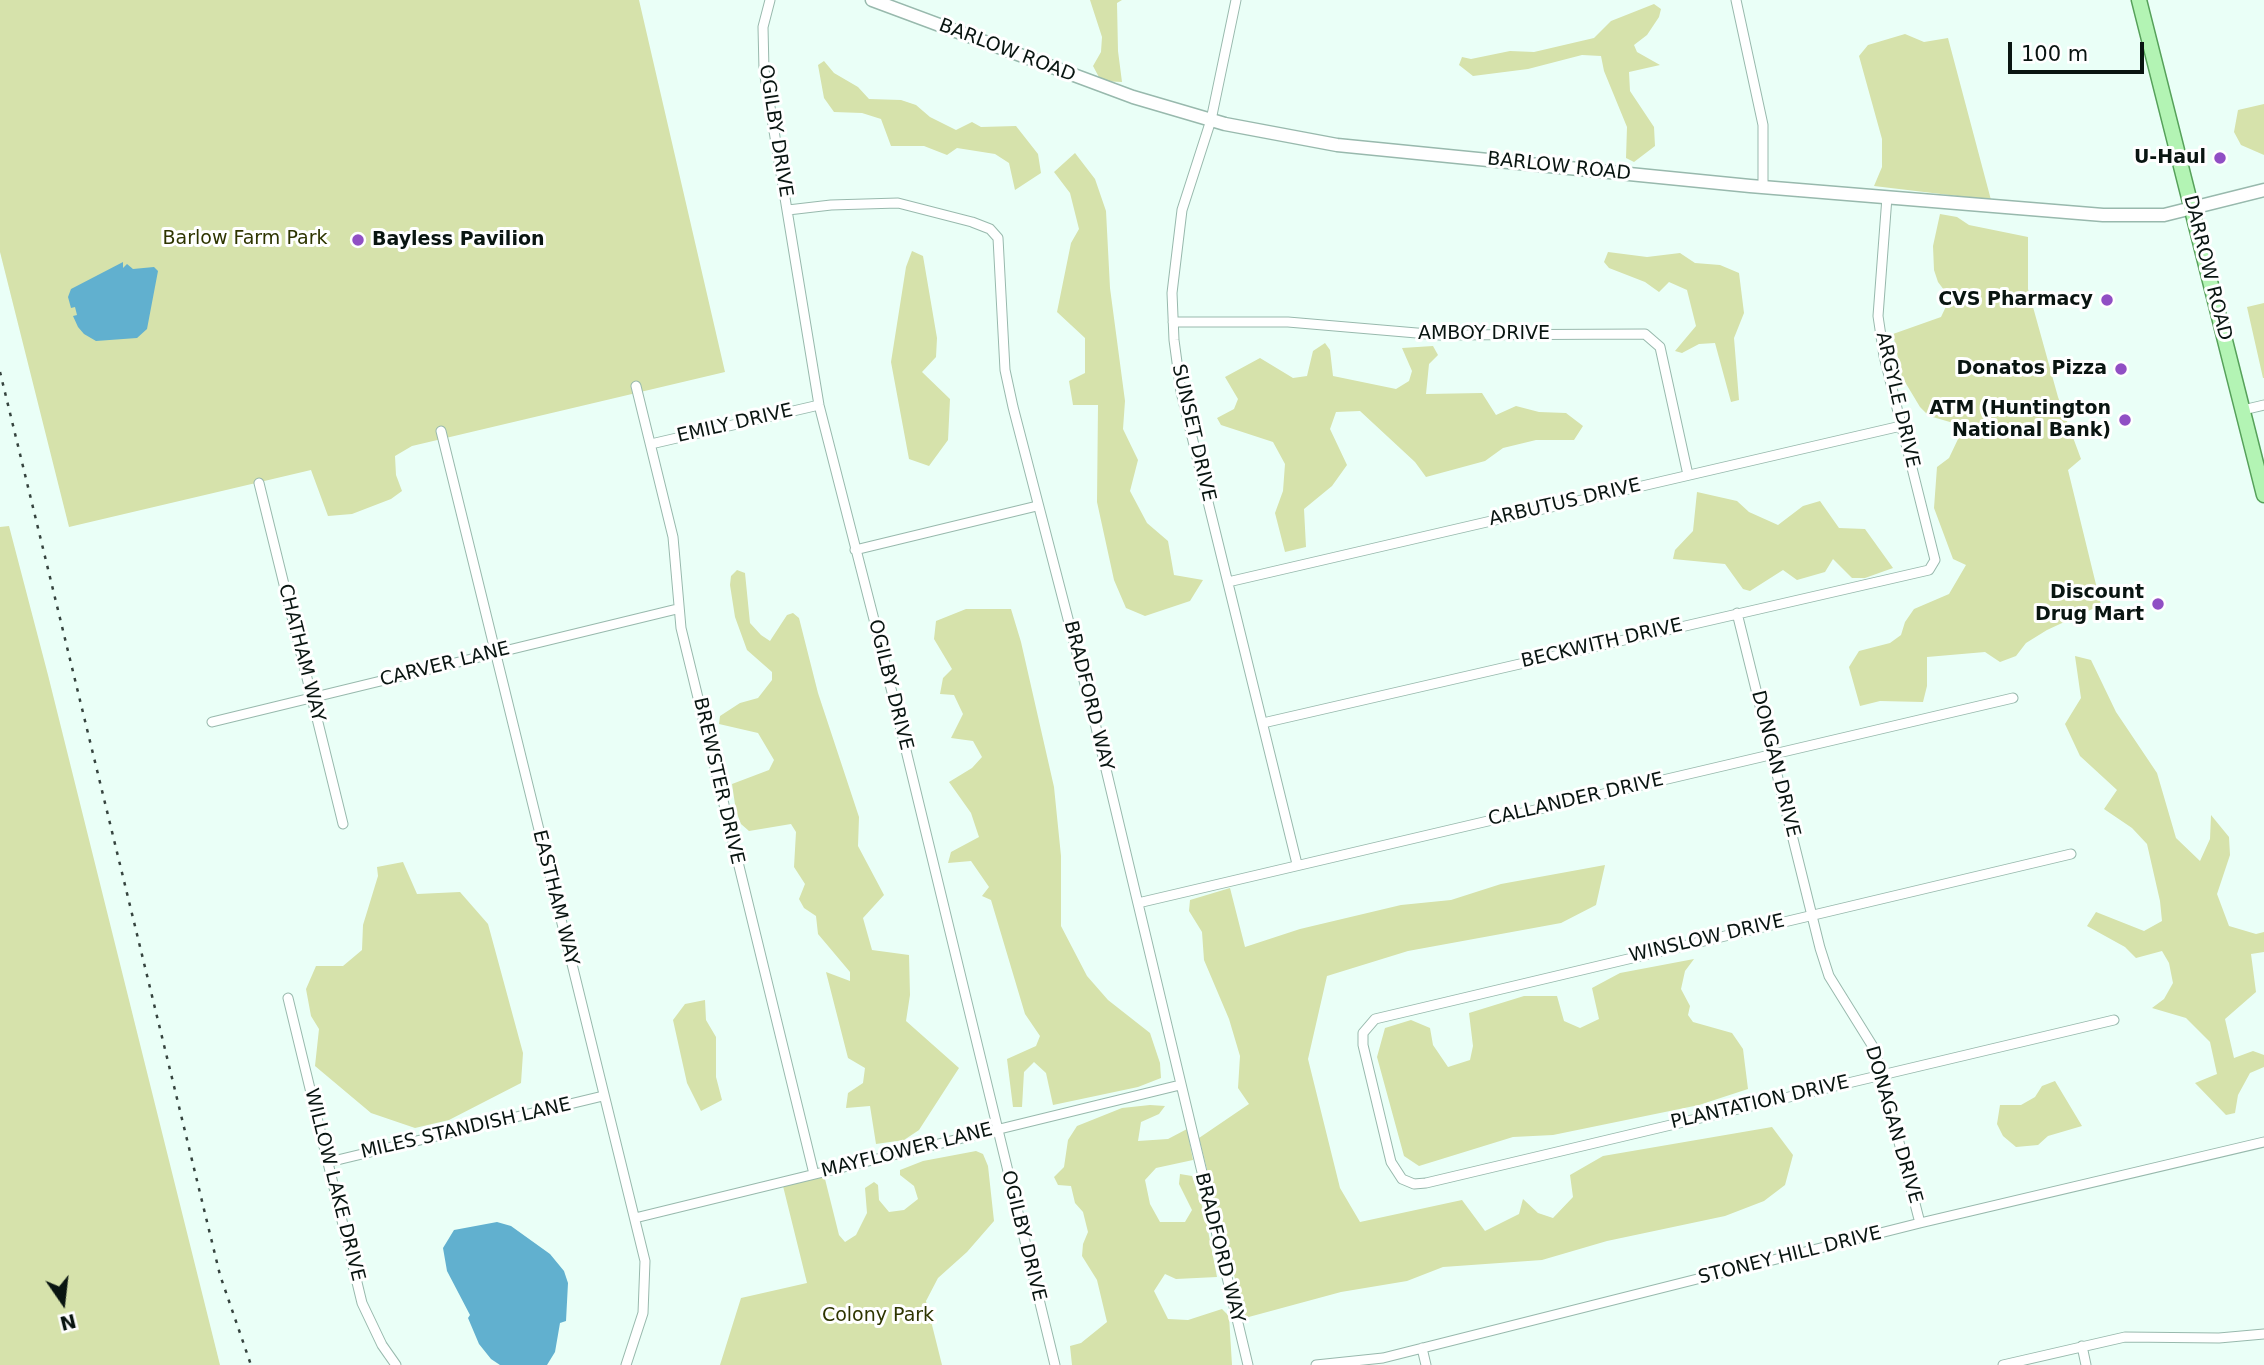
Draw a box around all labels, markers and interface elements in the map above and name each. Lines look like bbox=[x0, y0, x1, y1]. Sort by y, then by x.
street label: BARLOW ROAD bbox=[936, 14, 1078, 88]
scale bar bbox=[2012, 28, 2148, 72]
text: 100 m bbox=[2021, 42, 2088, 66]
street label: OGILBY DRIVE bbox=[753, 63, 797, 199]
place label: U-Haul bbox=[2134, 147, 2206, 169]
street label: BARLOW ROAD bbox=[1486, 148, 1632, 186]
marker: U-Haul bbox=[2212, 150, 2228, 166]
street label: DARROW ROAD bbox=[2178, 193, 2236, 343]
park label: Barlow Farm Park bbox=[163, 228, 327, 250]
place label: Bayless Pavilion bbox=[372, 229, 544, 251]
marker: Bayless Pavilion bbox=[350, 232, 366, 248]
place label: CVS Pharmacy bbox=[1938, 289, 2093, 311]
marker: CVS Pharmacy bbox=[2099, 292, 2115, 308]
street label: AMBOY DRIVE bbox=[1418, 323, 1550, 345]
street label: ARGYLE DRIVE bbox=[1870, 330, 1924, 470]
place label: Donatos Pizza bbox=[1956, 358, 2107, 380]
marker: Donatos Pizza bbox=[2113, 361, 2129, 377]
street label: SUNSET DRIVE bbox=[1166, 362, 1220, 504]
place label: ATM (Huntington National Bank) bbox=[1929, 398, 2111, 442]
street label: EMILY DRIVE bbox=[675, 400, 795, 448]
marker: ATM (Huntington National Bank) bbox=[2117, 412, 2133, 428]
street label: ARBUTUS DRIVE bbox=[1487, 474, 1643, 532]
street label: CHATHAM WAY bbox=[273, 582, 329, 724]
place label: Discount Drug Mart bbox=[2035, 582, 2144, 626]
marker: Discount Drug Mart bbox=[2150, 596, 2166, 612]
street label: BECKWITH DRIVE bbox=[1519, 614, 1685, 674]
street label: OGILBY DRIVE bbox=[863, 617, 917, 753]
street label: BRADFORD WAY bbox=[1058, 619, 1118, 773]
street label: CARVER LANE bbox=[378, 638, 512, 692]
street label: DONGAN DRIVE bbox=[1746, 688, 1804, 840]
street label: BREWSTER DRIVE bbox=[688, 695, 748, 867]
street label: CALLANDER DRIVE bbox=[1486, 769, 1666, 831]
street label: EASTHAM WAY bbox=[527, 828, 583, 968]
street label: WINSLOW DRIVE bbox=[1627, 910, 1787, 968]
street label: DONAGAN DRIVE bbox=[1860, 1044, 1926, 1206]
street label: PLANTATION DRIVE bbox=[1669, 1071, 1851, 1135]
street label: WILLOW LAKE DRIVE bbox=[299, 1086, 369, 1284]
street label: MILES STANDISH LANE bbox=[359, 1094, 573, 1164]
street label: MAYFLOWER LANE bbox=[819, 1119, 995, 1183]
street label: OGILBY DRIVE bbox=[996, 1168, 1050, 1304]
street label: BRADFORD WAY bbox=[1189, 1171, 1249, 1325]
street label: STONEY HILL DRIVE bbox=[1696, 1222, 1884, 1290]
north arrow bbox=[28, 1267, 98, 1337]
park label: Colony Park bbox=[822, 1305, 934, 1327]
text: N bbox=[58, 1310, 78, 1335]

